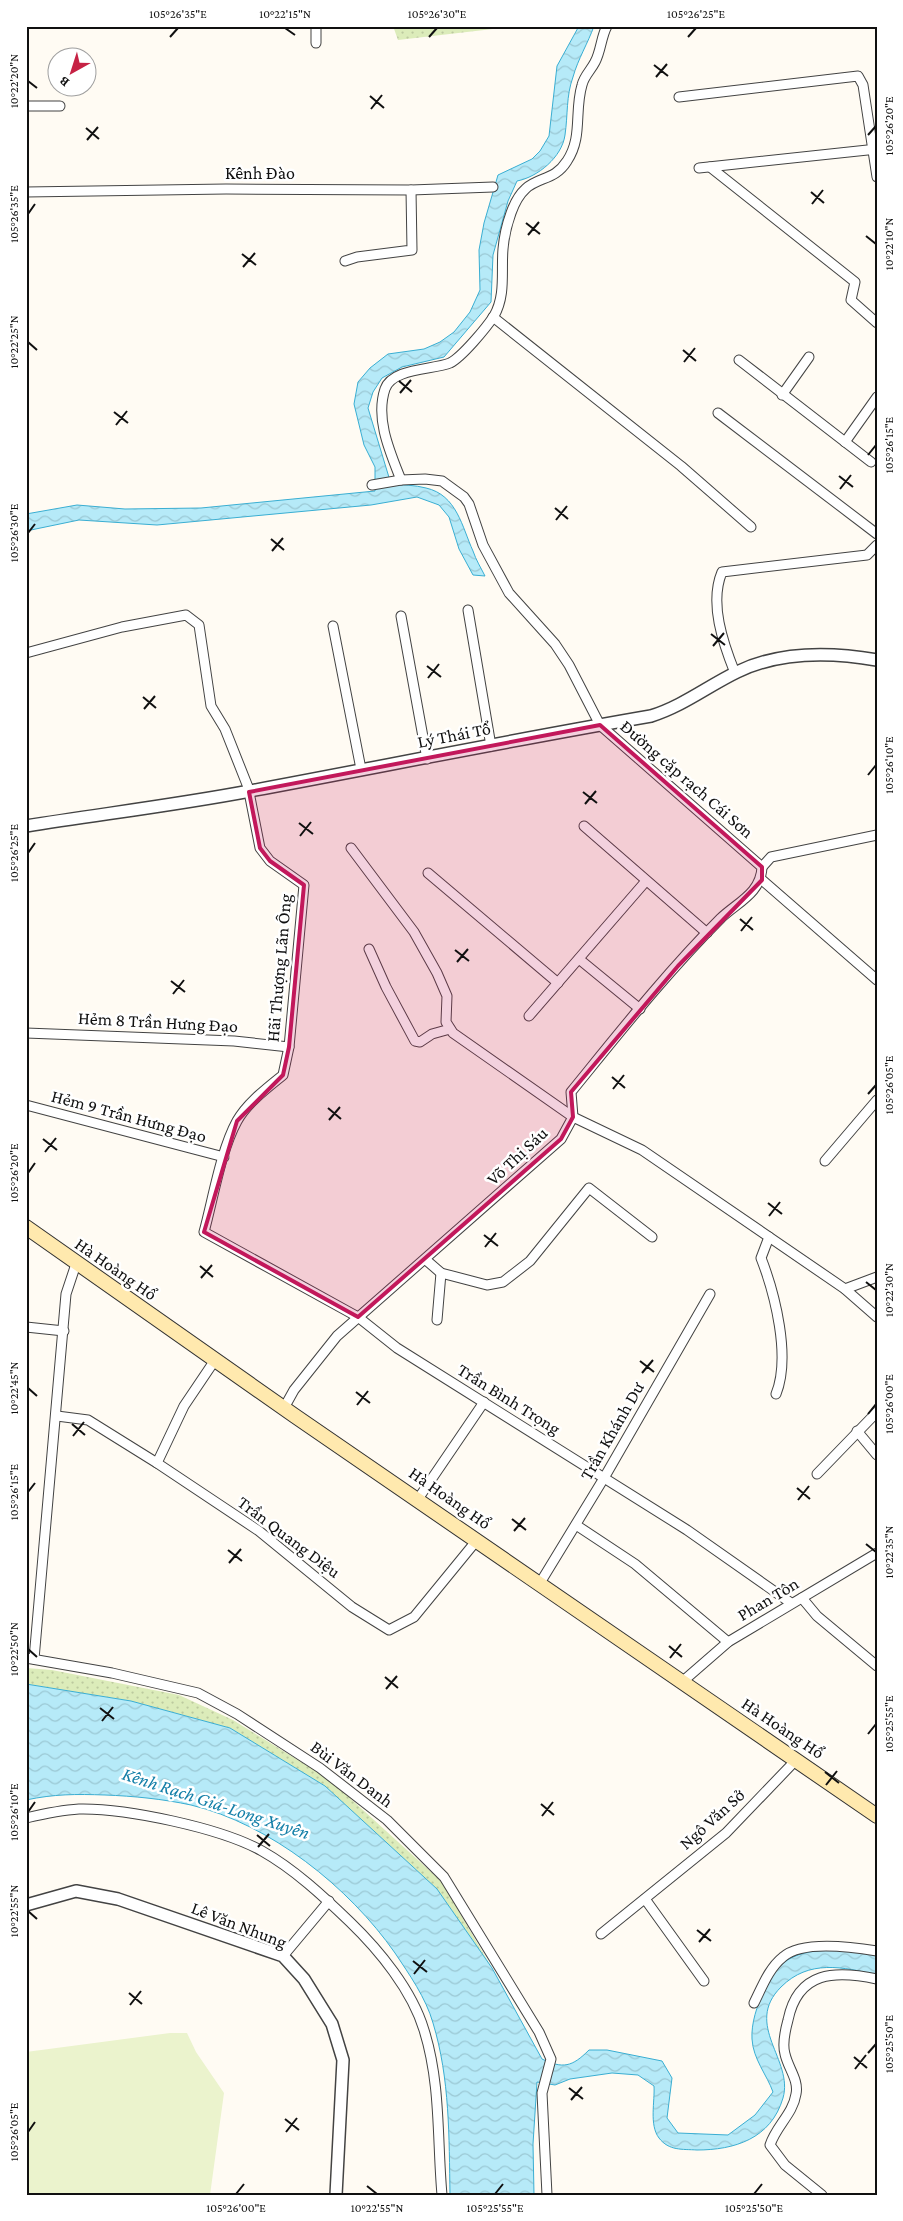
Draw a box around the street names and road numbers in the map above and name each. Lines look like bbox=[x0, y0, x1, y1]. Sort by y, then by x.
street label: Kênh Đào bbox=[225, 163, 295, 183]
street label: Đường cặp rạch Cái Sơn bbox=[616, 716, 758, 842]
street label: Lý Thái Tổ bbox=[416, 718, 492, 752]
street label: Hãi Thượng Lãn Ông bbox=[263, 893, 295, 1043]
street label: Hẻm 8 Trần Hưng Đạo bbox=[77, 1008, 239, 1036]
street label: Hẻm 9 Trần Hưng Đạo bbox=[49, 1086, 209, 1146]
street label: Võ Thị Sáu bbox=[483, 1123, 552, 1189]
street label: Hà Hoàng Hổ bbox=[71, 1234, 161, 1304]
street label: Trần Bình Trọng bbox=[454, 1359, 564, 1439]
street label: Trần Khánh Dư bbox=[576, 1378, 648, 1484]
street label: Hà Hoàng Hổ bbox=[405, 1463, 495, 1533]
street label: Trần Quang Diệu bbox=[234, 1492, 345, 1582]
street label: Phan Tôn bbox=[734, 1573, 802, 1625]
street label: Hà Hoàng Hổ bbox=[738, 1693, 828, 1763]
street label: Bùi Văn Danh bbox=[307, 1737, 397, 1812]
street label: Ngô Văn Sở bbox=[675, 1785, 749, 1853]
street label: Lê Văn Nhung bbox=[188, 1898, 290, 1952]

